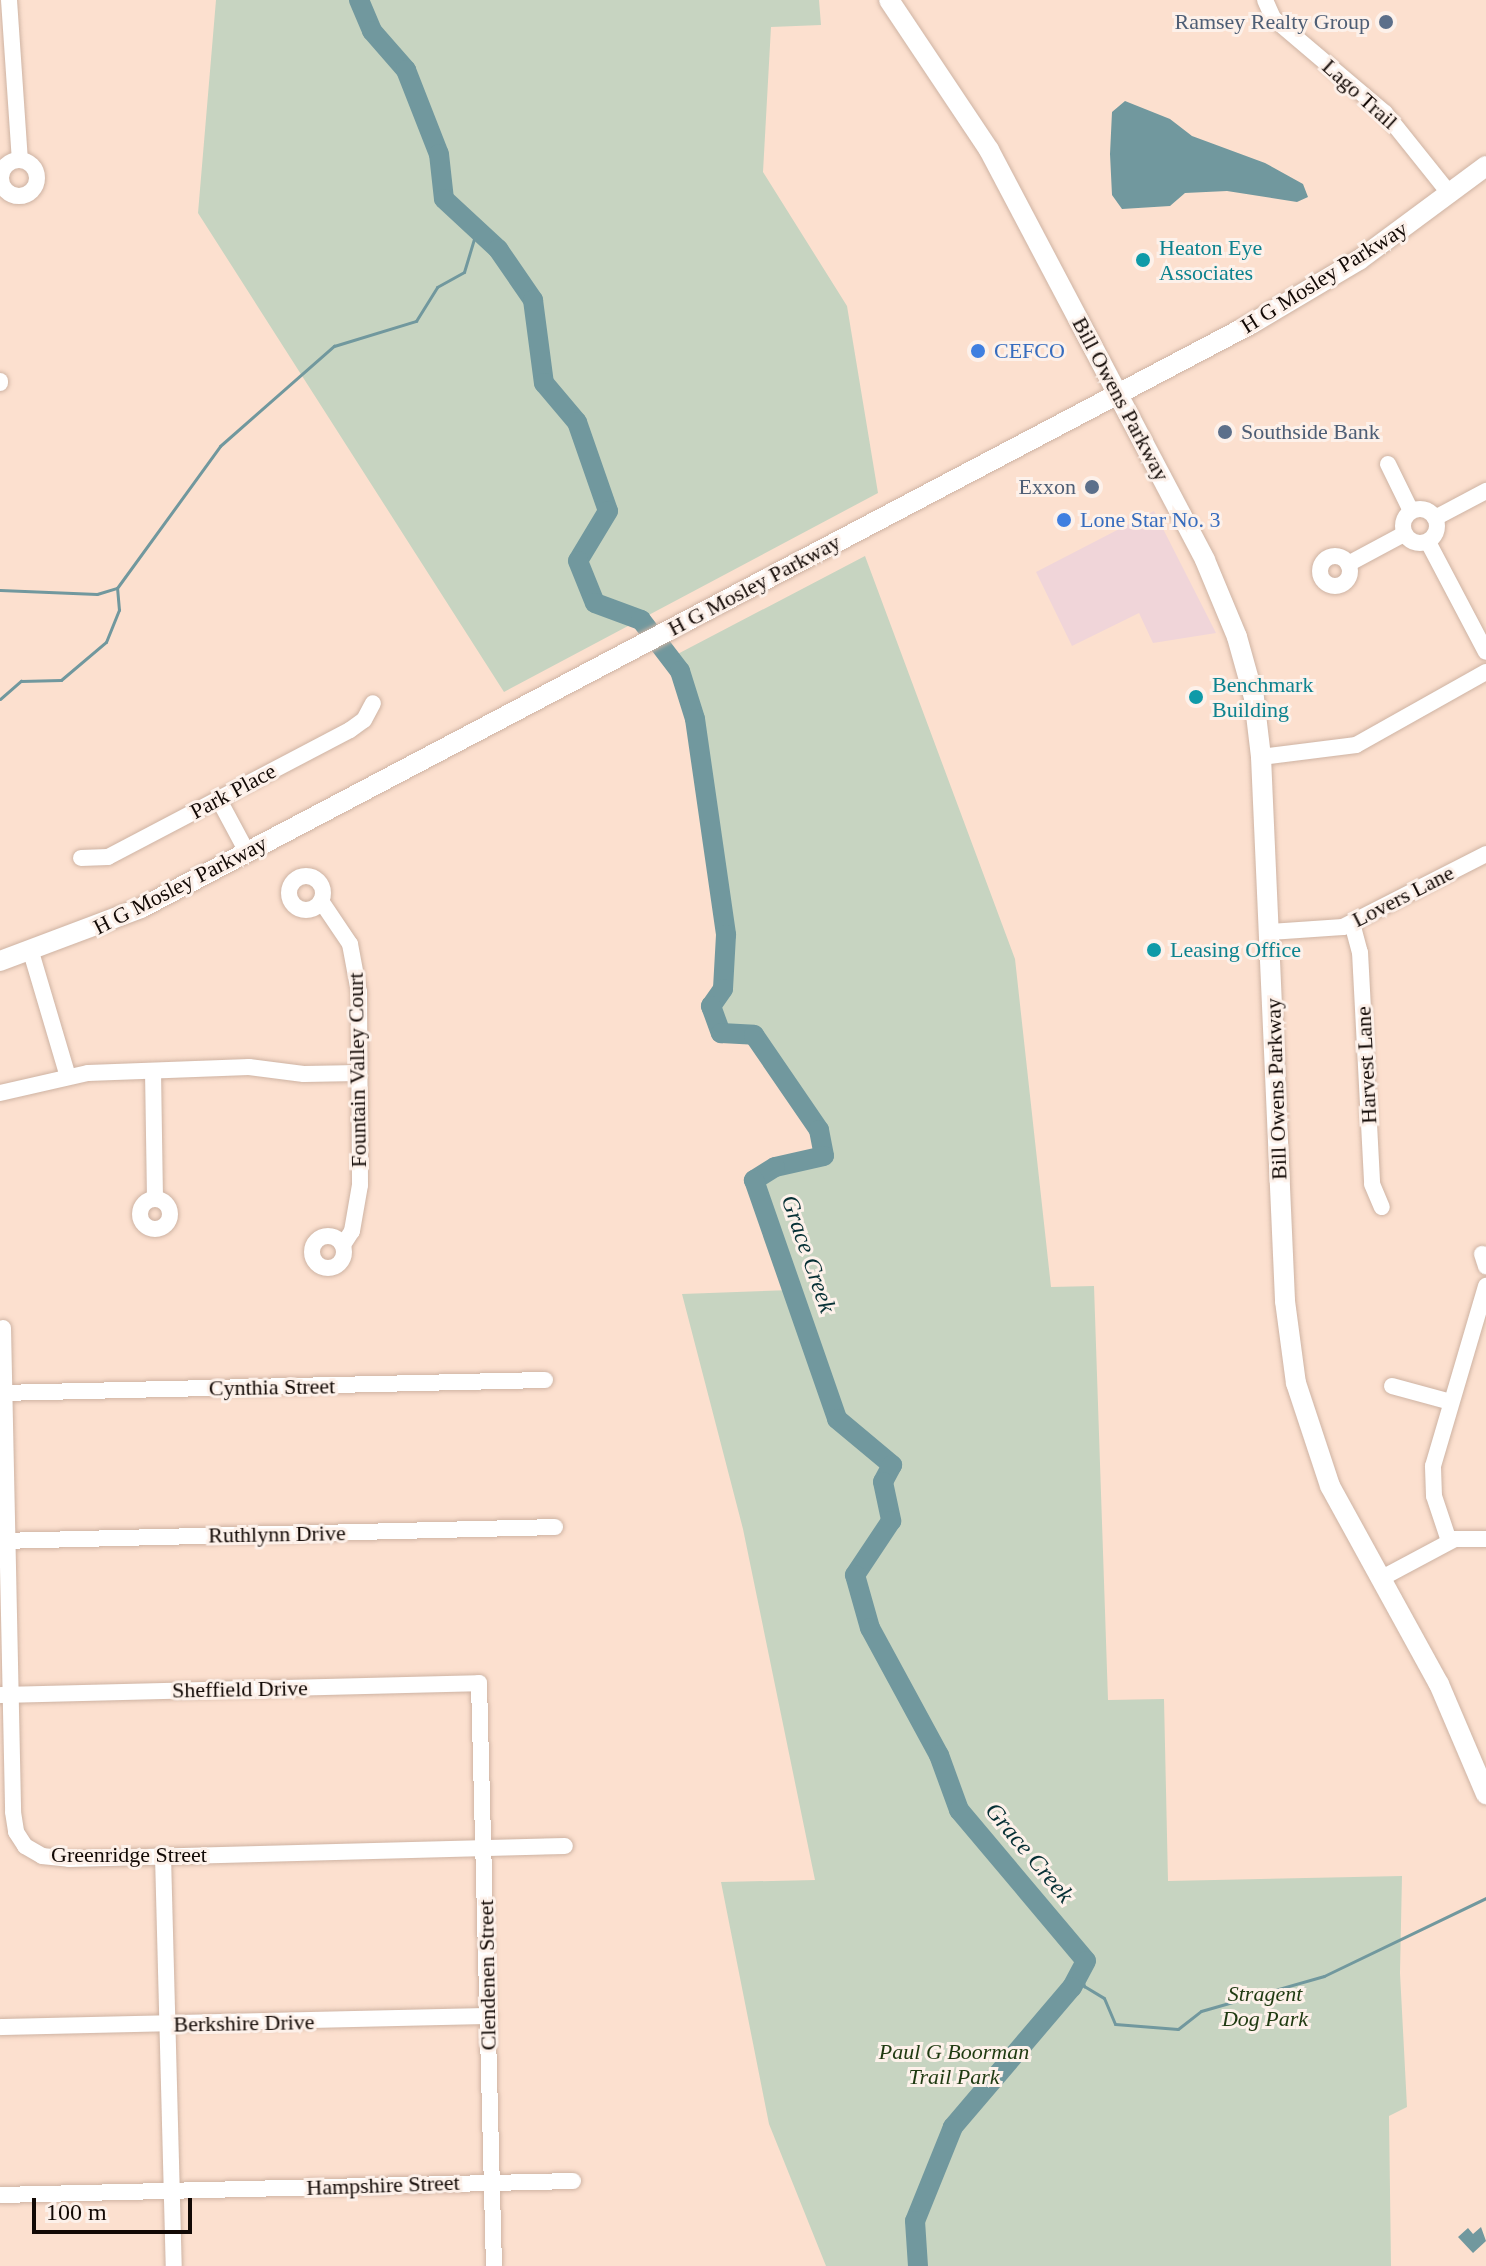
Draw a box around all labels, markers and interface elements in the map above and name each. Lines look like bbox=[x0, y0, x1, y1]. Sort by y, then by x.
place label: Ramsey Realty Group bbox=[1174, 9, 1370, 35]
marker: Ramsey Realty Group bbox=[1377, 13, 1395, 31]
street label: Lago Trail bbox=[1317, 53, 1403, 135]
street label: H G Mosley Parkway bbox=[1236, 215, 1412, 339]
place label: Heaton Eye Associates bbox=[1159, 234, 1262, 286]
marker: Heaton Eye Associates bbox=[1134, 251, 1152, 269]
street label: Bill Owens Parkway bbox=[1067, 312, 1175, 486]
place label: CEFCO bbox=[994, 338, 1065, 364]
marker: CEFCO bbox=[969, 342, 987, 360]
place label: Southside Bank bbox=[1241, 419, 1380, 445]
marker: Southside Bank bbox=[1216, 423, 1234, 441]
place label: Exxon bbox=[1019, 474, 1076, 500]
marker: Exxon bbox=[1083, 478, 1101, 496]
place label: Lone Star No. 3 bbox=[1080, 507, 1221, 533]
marker: Lone Star No. 3 bbox=[1055, 511, 1073, 529]
street label: H G Mosley Parkway bbox=[663, 528, 845, 642]
place label: Benchmark Building bbox=[1212, 671, 1313, 722]
marker: Benchmark Building bbox=[1187, 688, 1205, 706]
street label: Park Place bbox=[186, 757, 280, 825]
street label: H G Mosley Parkway bbox=[89, 830, 271, 940]
street label: Lovers Lane bbox=[1348, 859, 1458, 933]
place label: Leasing Office bbox=[1170, 937, 1301, 963]
marker: Leasing Office bbox=[1145, 941, 1163, 959]
street label: Fountain Valley Court bbox=[342, 972, 372, 1168]
street label: Bill Owens Parkway bbox=[1260, 998, 1292, 1180]
street label: Harvest Lane bbox=[1350, 1005, 1382, 1125]
water label: Grace Creek bbox=[774, 1191, 842, 1317]
street label: Cynthia Street bbox=[209, 1373, 335, 1401]
street label: Ruthlynn Drive bbox=[208, 1520, 346, 1548]
street label: Sheffield Drive bbox=[172, 1675, 308, 1703]
water label: Grace Creek bbox=[979, 1797, 1079, 1909]
street label: Greenridge Street bbox=[51, 1842, 207, 1868]
street label: Clendenen Street bbox=[472, 1899, 502, 2051]
park label: Stragent Dog Park bbox=[1222, 1980, 1308, 2032]
street label: Berkshire Drive bbox=[173, 2009, 315, 2037]
park label: Paul G Boorman Trail Park bbox=[879, 2038, 1029, 2090]
street label: Hampshire Street bbox=[306, 2169, 460, 2201]
scale bar bbox=[36, 2182, 196, 2232]
text: 100 m bbox=[46, 2199, 107, 2225]

